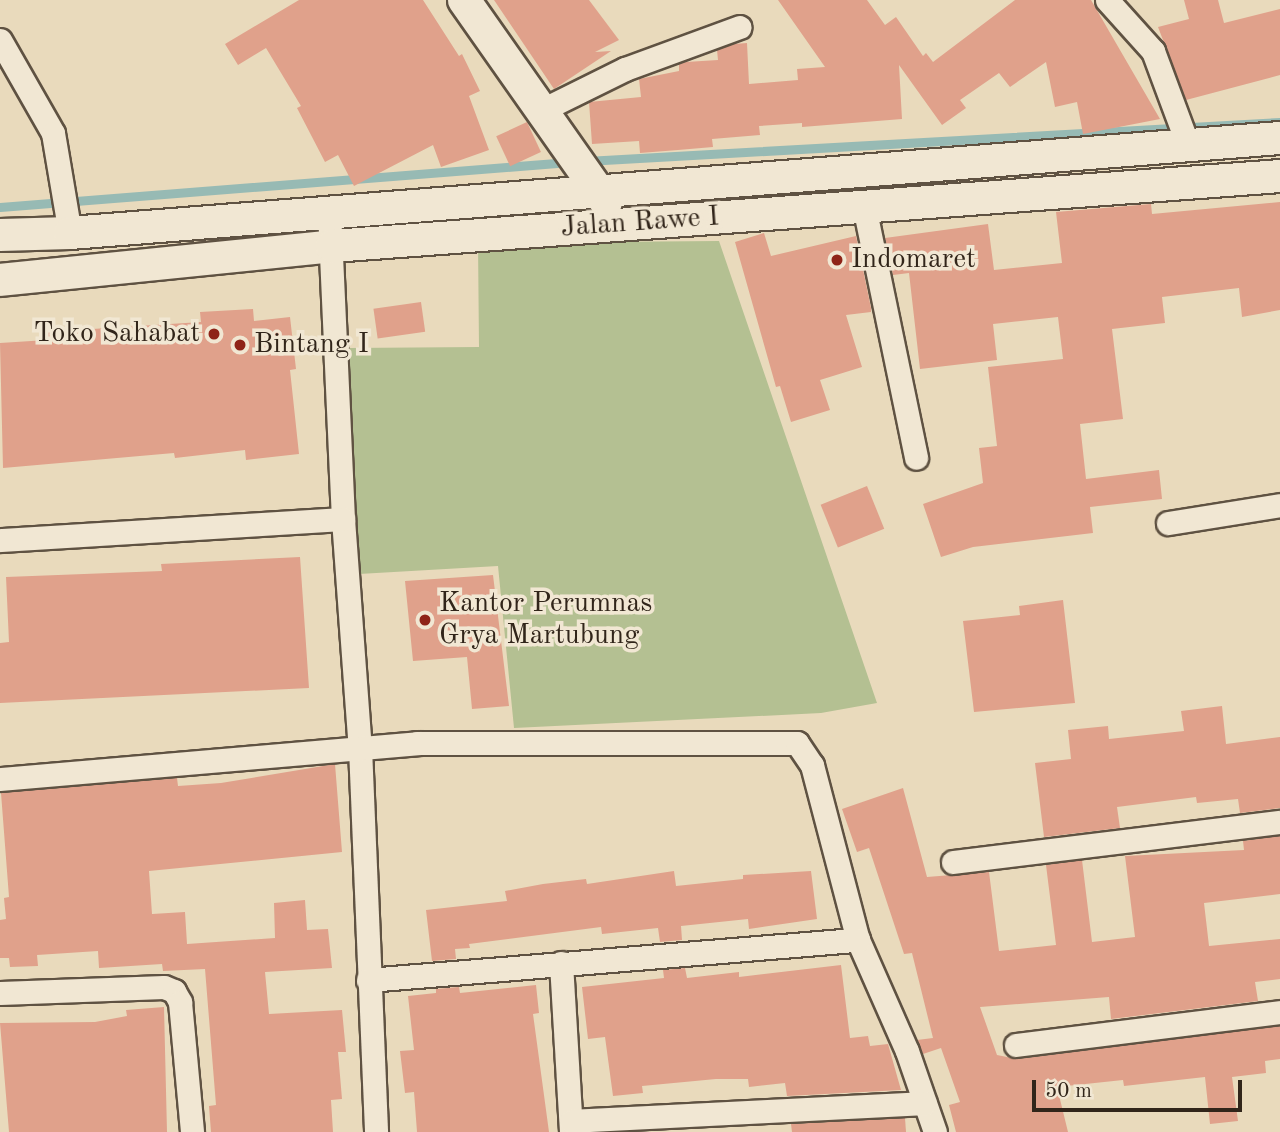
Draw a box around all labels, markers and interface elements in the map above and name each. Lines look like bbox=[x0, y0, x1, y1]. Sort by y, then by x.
street label: Jalan Rawe I bbox=[560, 201, 720, 245]
place label: Indomaret bbox=[851, 243, 976, 277]
marker: Indomaret bbox=[829, 252, 845, 268]
place label: Toko Sahabat bbox=[34, 317, 200, 351]
marker: Toko Sahabat bbox=[206, 326, 222, 342]
place label: Bintang I bbox=[254, 328, 369, 362]
marker: Bintang I bbox=[232, 337, 248, 353]
place label: Kantor Perumnas Grya Martubung bbox=[439, 587, 652, 653]
marker: Kantor Perumnas Grya Martubung bbox=[417, 612, 433, 628]
scale bar bbox=[1035, 1066, 1245, 1110]
text: 50 m bbox=[1045, 1081, 1092, 1102]

